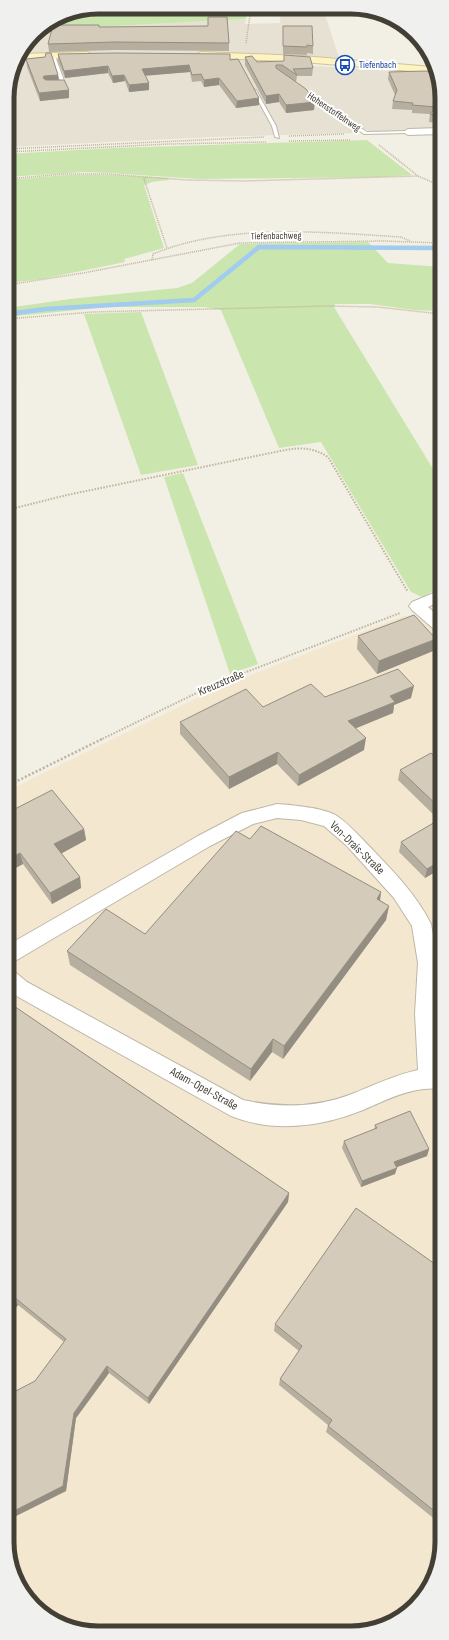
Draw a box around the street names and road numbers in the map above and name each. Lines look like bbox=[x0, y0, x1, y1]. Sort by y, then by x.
street label: Hohenstoffelnweg bbox=[305, 90, 363, 134]
street label: Tiefenbachweg bbox=[251, 230, 301, 242]
street label: Kreuzstraße bbox=[196, 667, 246, 699]
street label: Von-Drais-Straße bbox=[326, 818, 388, 878]
street label: Adam-Opel-Straße bbox=[166, 1064, 241, 1114]

